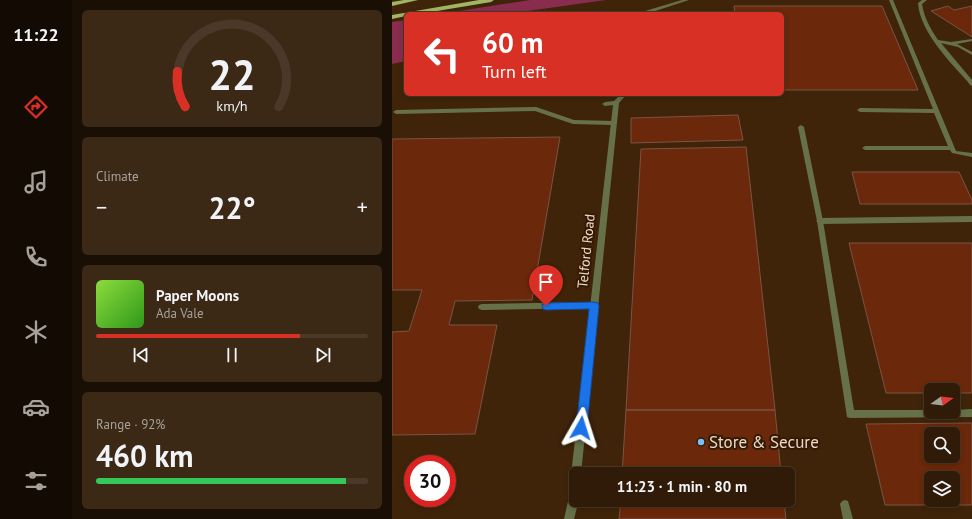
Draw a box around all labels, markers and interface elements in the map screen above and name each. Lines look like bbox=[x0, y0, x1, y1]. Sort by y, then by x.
text: 11:22 bbox=[13, 23, 59, 46]
text: 60 m bbox=[482, 24, 543, 61]
icon: left bbox=[416, 28, 468, 80]
text: 22 bbox=[208, 47, 256, 100]
text: Turn left bbox=[482, 60, 547, 83]
icon: directions bbox=[22, 93, 50, 121]
text: km/h bbox=[216, 95, 248, 114]
icon: music bbox=[22, 168, 50, 196]
text: Climate bbox=[96, 168, 139, 185]
text: 22° bbox=[208, 188, 256, 227]
text: − bbox=[96, 193, 107, 221]
text: + bbox=[357, 193, 368, 221]
street label: Telford Road bbox=[573, 213, 599, 289]
icon: phone bbox=[22, 243, 50, 271]
pin bbox=[529, 265, 563, 306]
icon: arrive bbox=[535, 271, 557, 293]
text: Paper Moons bbox=[156, 286, 239, 305]
text: Ada Vale bbox=[156, 305, 204, 322]
icon: climate bbox=[22, 318, 50, 346]
icon: previous bbox=[130, 344, 152, 366]
icon: pause bbox=[221, 344, 243, 366]
icon: next bbox=[312, 344, 334, 366]
north arrow bbox=[924, 383, 960, 419]
map controls bbox=[924, 383, 960, 507]
icon: car bbox=[22, 393, 50, 421]
position arrow bbox=[560, 407, 602, 449]
text: Range · 92% bbox=[96, 416, 165, 433]
button: search bbox=[924, 427, 960, 463]
place label: Store & Secure bbox=[709, 431, 819, 453]
text: 460 km bbox=[96, 436, 194, 475]
marker: Store & Secure bbox=[696, 437, 706, 447]
speed limit sign: 30 bbox=[404, 455, 456, 507]
icon: filters bbox=[22, 467, 50, 495]
button: layers bbox=[924, 471, 960, 507]
text: 11:23 · 1 min · 80 m bbox=[617, 477, 747, 496]

